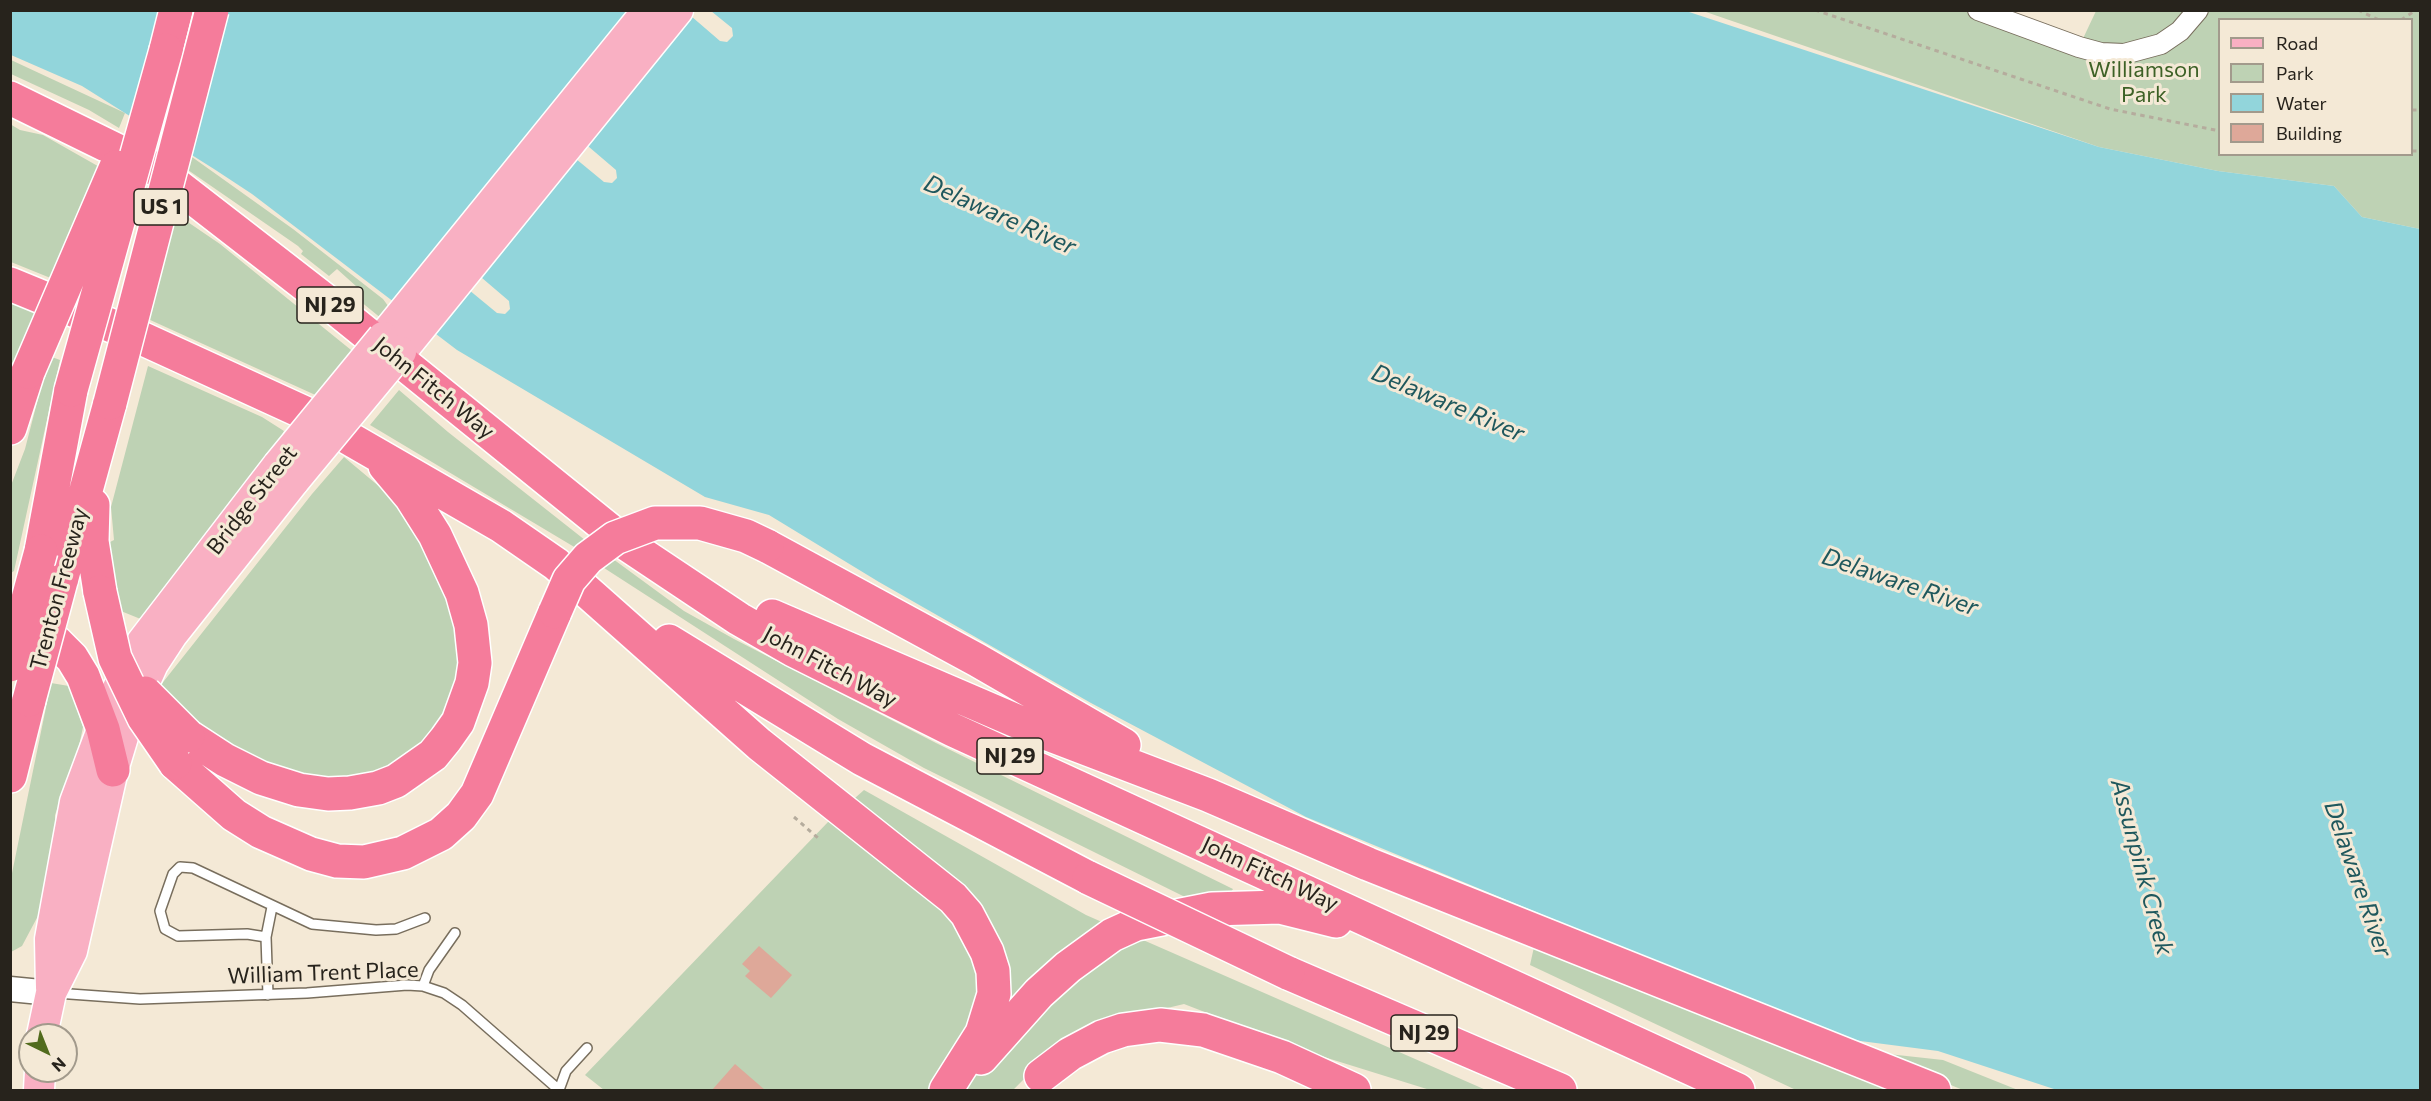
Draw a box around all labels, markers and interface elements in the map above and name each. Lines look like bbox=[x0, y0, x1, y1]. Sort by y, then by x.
legend bbox=[2218, 18, 2413, 156]
text: Road bbox=[2276, 32, 2318, 54]
park label: Williamson Park bbox=[2088, 57, 2200, 108]
text: Park bbox=[2276, 62, 2314, 84]
text: Water bbox=[2276, 92, 2327, 114]
text: Building bbox=[2276, 122, 2342, 144]
water label: Delaware River bbox=[920, 169, 1080, 261]
road number: US 1 bbox=[134, 189, 188, 225]
road number: NJ 29 bbox=[297, 287, 363, 323]
street label: John Fitch Way bbox=[368, 331, 500, 445]
water label: Delaware River bbox=[1367, 358, 1529, 448]
street label: Bridge Street bbox=[201, 440, 303, 560]
street label: Trenton Freeway bbox=[25, 505, 93, 673]
water label: Delaware River bbox=[1818, 542, 1982, 622]
street label: John Fitch Way bbox=[759, 621, 901, 713]
road number: NJ 29 bbox=[977, 738, 1043, 774]
water label: Assunpink Creek bbox=[2105, 776, 2179, 958]
water label: Delaware River bbox=[2318, 797, 2398, 961]
street label: John Fitch Way bbox=[1197, 831, 1343, 917]
street label: William Trent Place bbox=[227, 956, 419, 990]
road number: NJ 29 bbox=[1391, 1015, 1457, 1051]
north arrow bbox=[18, 1023, 78, 1083]
text: N bbox=[48, 1054, 70, 1076]

